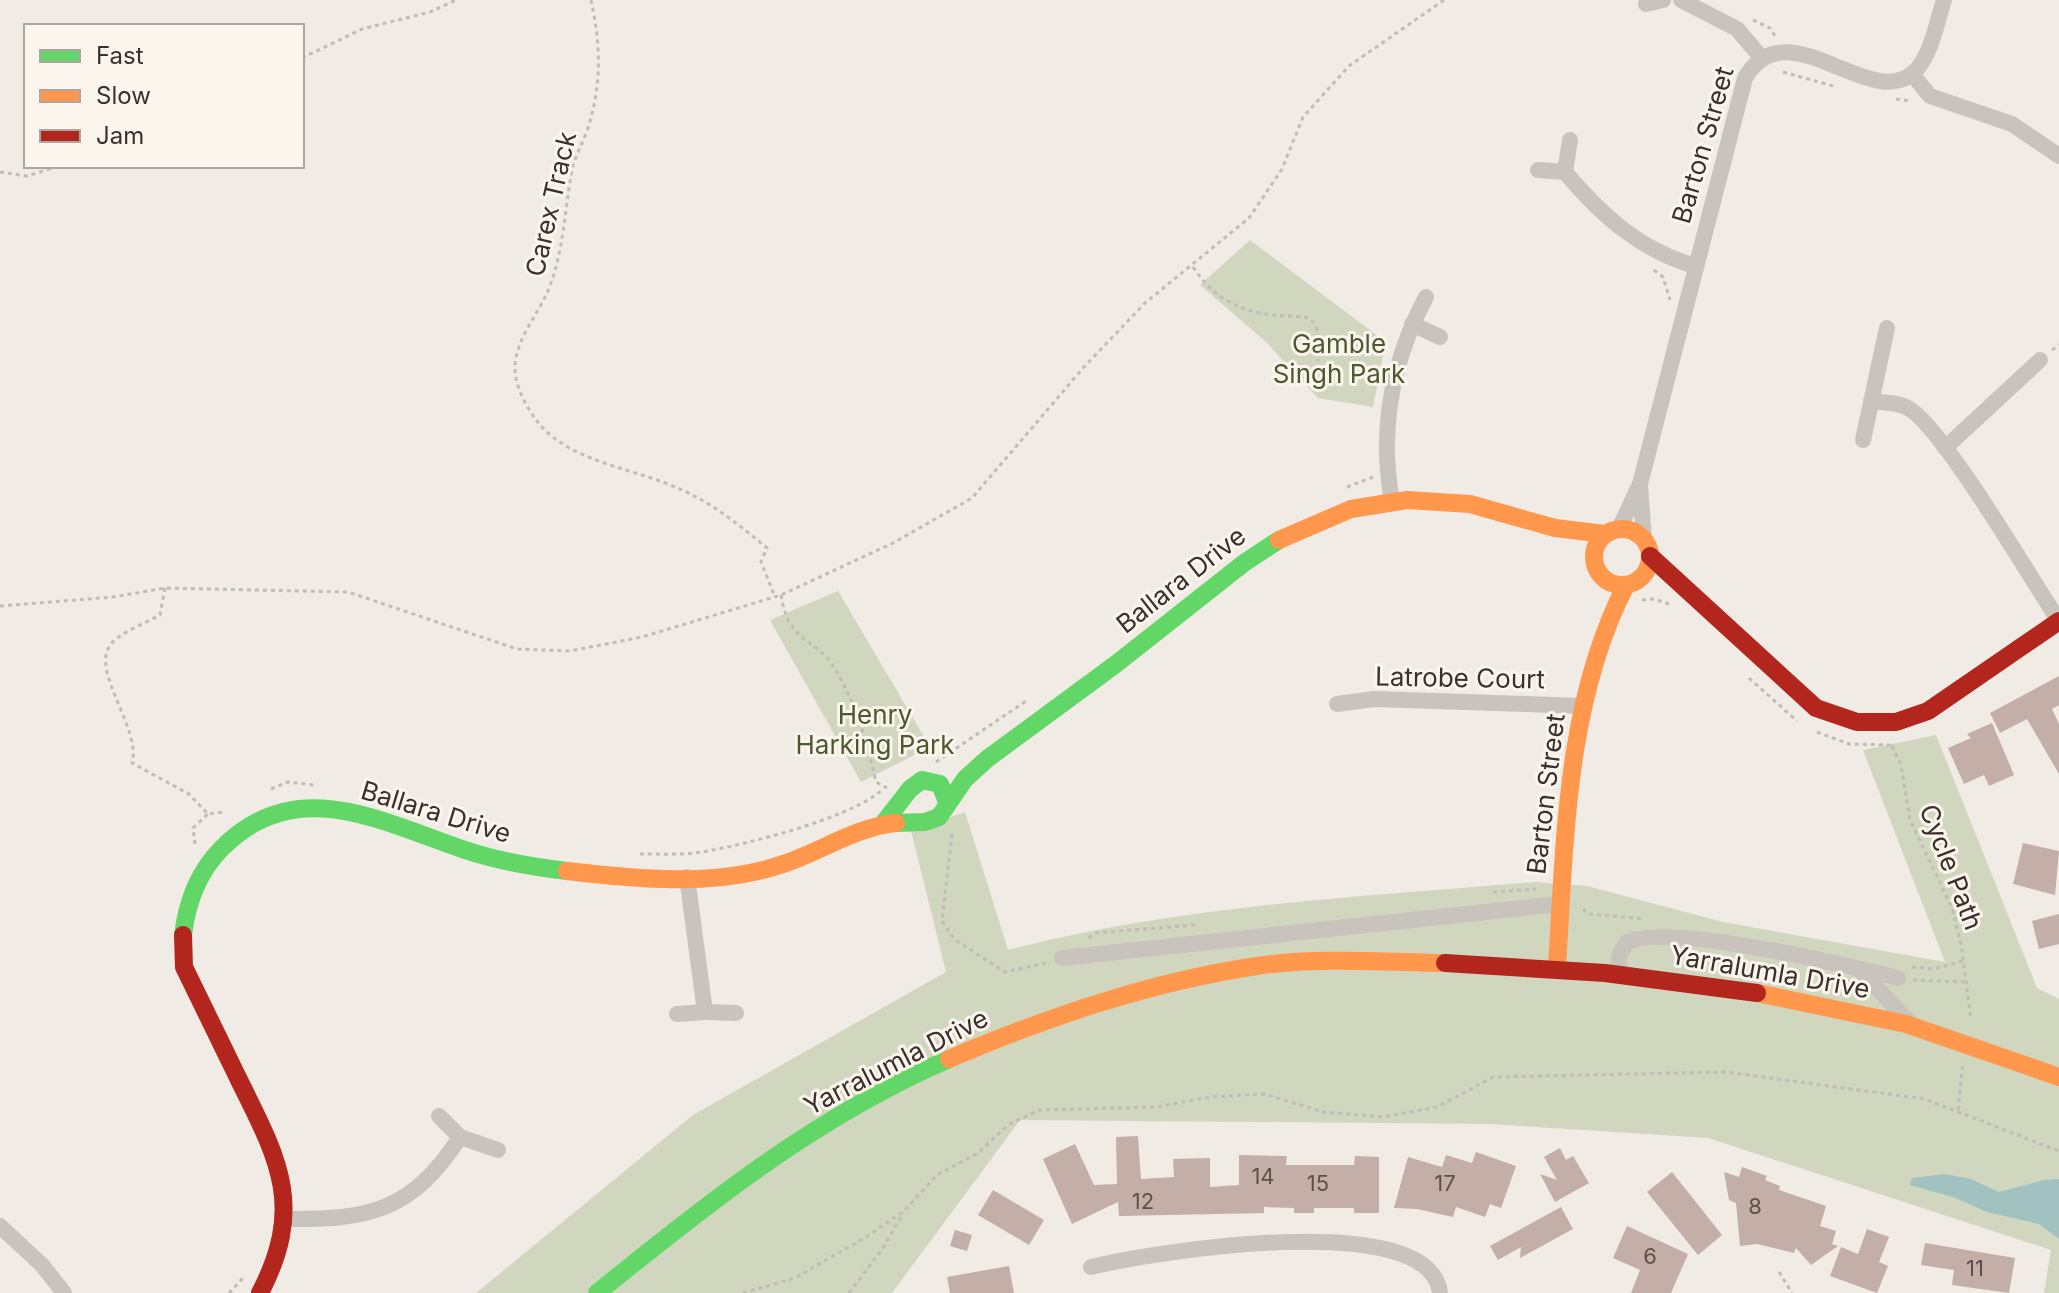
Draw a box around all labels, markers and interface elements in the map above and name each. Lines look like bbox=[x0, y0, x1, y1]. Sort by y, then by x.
legend bbox=[24, 24, 304, 168]
text: Fast bbox=[96, 41, 144, 70]
street label: Barton Street bbox=[1665, 63, 1740, 227]
text: Slow bbox=[96, 81, 151, 110]
text: Jam bbox=[96, 121, 144, 150]
street label: Carex Track bbox=[519, 128, 582, 279]
park label: Gamble Singh Park bbox=[1273, 328, 1405, 389]
street label: Ballara Drive bbox=[1110, 520, 1251, 640]
street label: Latrobe Court bbox=[1375, 661, 1545, 694]
park label: Henry Harking Park bbox=[796, 699, 954, 760]
street label: Barton Street bbox=[1520, 712, 1571, 876]
street label: Ballara Drive bbox=[357, 774, 515, 849]
street label: Cycle Path bbox=[1913, 800, 1990, 934]
street label: Yarralumla Drive bbox=[1668, 939, 1872, 1004]
street label: Yarralumla Drive bbox=[799, 1002, 993, 1121]
house number: 14 bbox=[1251, 1163, 1275, 1189]
house number: 15 bbox=[1307, 1170, 1329, 1196]
house number: 17 bbox=[1434, 1170, 1456, 1196]
house number: 12 bbox=[1132, 1188, 1154, 1214]
house number: 8 bbox=[1748, 1193, 1762, 1219]
house number: 6 bbox=[1643, 1243, 1657, 1269]
house number: 11 bbox=[1966, 1255, 1984, 1281]

